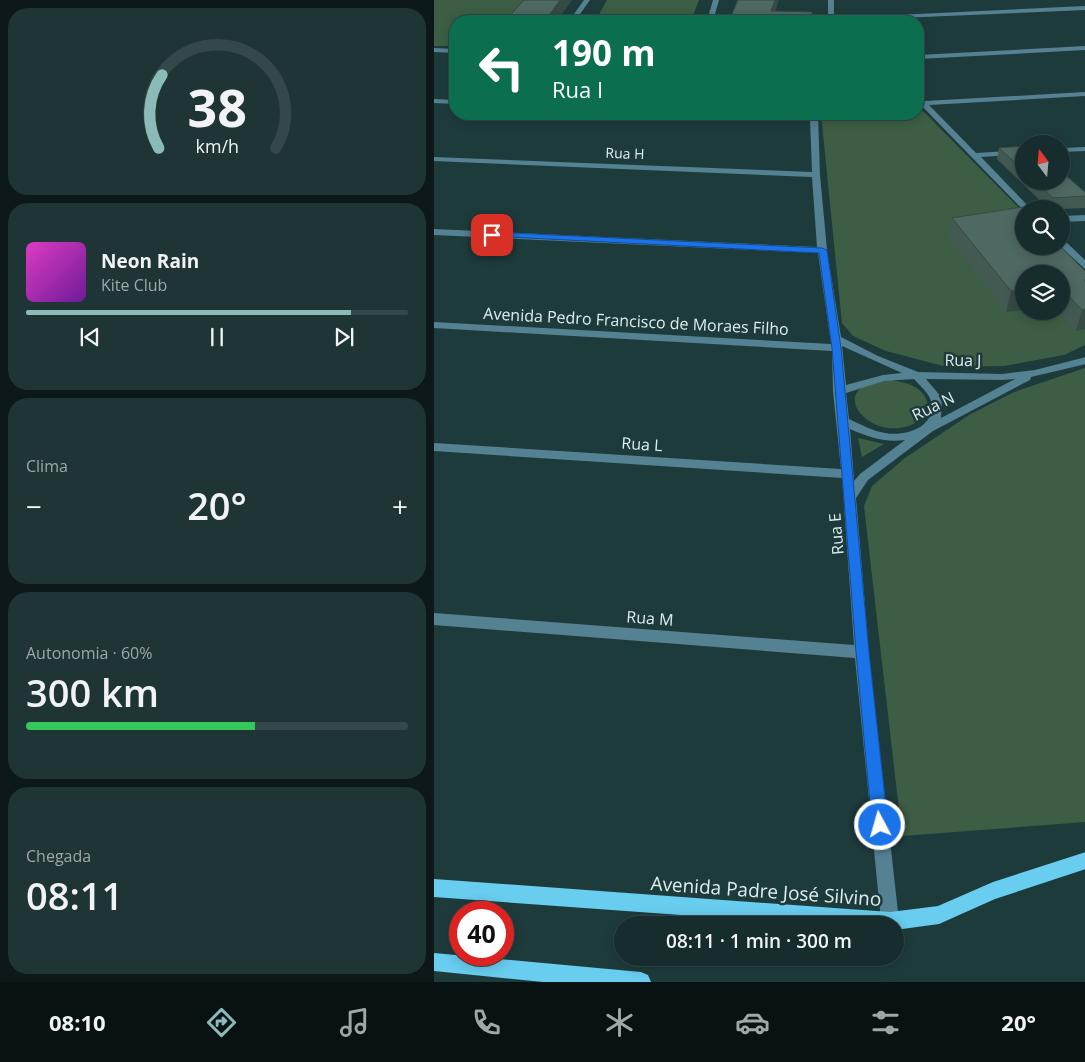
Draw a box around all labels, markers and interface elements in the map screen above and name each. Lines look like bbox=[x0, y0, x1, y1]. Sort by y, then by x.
text: 190 m bbox=[552, 29, 656, 76]
icon: left bbox=[469, 35, 534, 100]
text: 38 bbox=[187, 71, 247, 142]
text: Rua I bbox=[552, 74, 603, 104]
text: km/h bbox=[195, 134, 239, 158]
north arrow bbox=[1015, 135, 1070, 190]
map controls bbox=[1015, 135, 1070, 320]
street label: Rua H bbox=[605, 143, 645, 163]
button: search bbox=[1015, 200, 1070, 255]
pin bbox=[471, 214, 513, 256]
icon: arrive bbox=[478, 221, 506, 249]
text: Neon Rain bbox=[101, 248, 199, 274]
button: layers bbox=[1015, 265, 1070, 320]
text: Kite Club bbox=[101, 274, 167, 296]
street label: Avenida Pedro Francisco de Moraes Filho bbox=[483, 302, 789, 340]
icon: previous bbox=[76, 323, 104, 351]
icon: pause bbox=[203, 323, 231, 351]
icon: next bbox=[330, 323, 358, 351]
street label: Rua J bbox=[944, 349, 982, 371]
street label: Rua N bbox=[908, 386, 958, 426]
street label: Rua L bbox=[621, 432, 663, 456]
text: Clima bbox=[26, 455, 68, 477]
text: 20° bbox=[187, 479, 247, 531]
text: − bbox=[26, 487, 42, 525]
text: + bbox=[392, 487, 408, 525]
street label: Rua E bbox=[823, 512, 849, 556]
street label: Rua M bbox=[626, 605, 674, 631]
text: Autonomia · 60% bbox=[26, 642, 152, 664]
text: 300 km bbox=[26, 666, 159, 718]
position arrow bbox=[853, 798, 905, 850]
text: Chegada bbox=[26, 845, 91, 867]
text: 08:11 bbox=[26, 869, 123, 921]
street label: Avenida Padre José Silvino bbox=[650, 870, 882, 912]
speed limit sign: 40 bbox=[449, 901, 514, 966]
text: 08:11 · 1 min · 300 m bbox=[666, 928, 852, 954]
icon: directions bbox=[204, 1005, 239, 1040]
icon: music bbox=[337, 1005, 372, 1040]
icon: phone bbox=[469, 1005, 504, 1040]
icon: climate bbox=[602, 1005, 637, 1040]
icon: car bbox=[735, 1005, 770, 1040]
icon: filters bbox=[868, 1005, 903, 1040]
text: 08:10 bbox=[49, 1007, 106, 1037]
text: 20° bbox=[1001, 1007, 1036, 1037]

